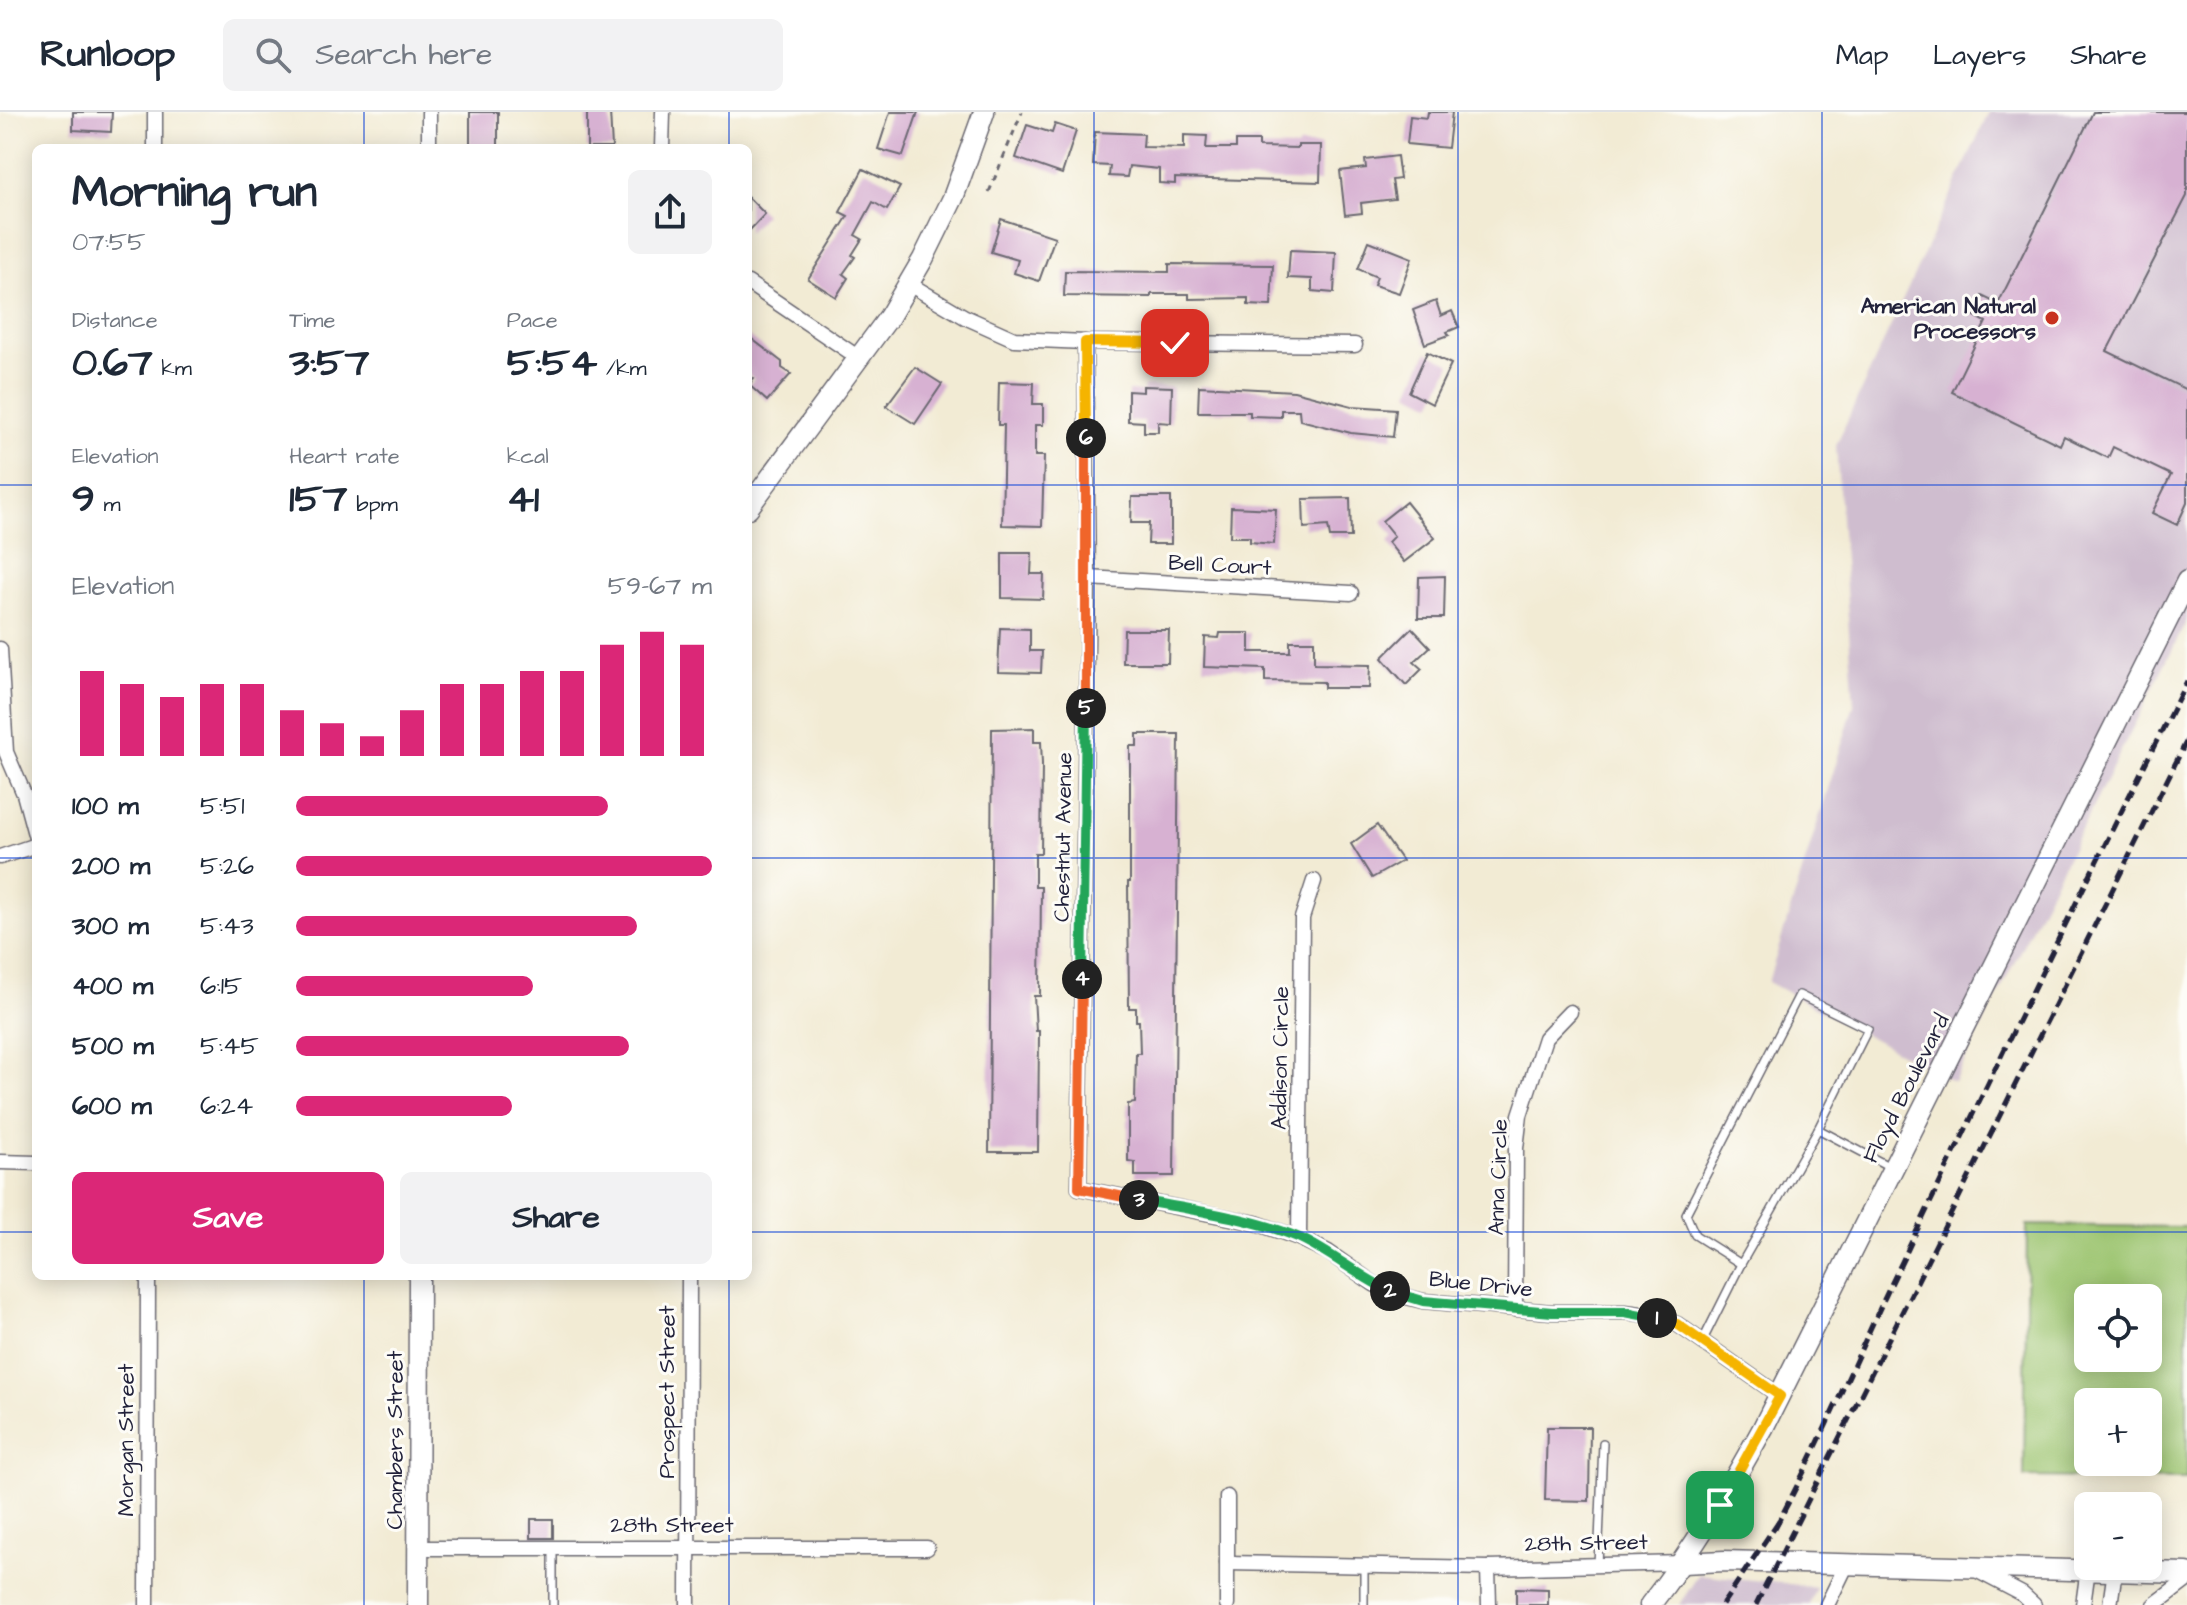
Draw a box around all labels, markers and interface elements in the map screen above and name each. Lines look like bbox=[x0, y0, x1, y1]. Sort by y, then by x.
search box bbox=[223, 19, 783, 91]
text: Runloop bbox=[40, 29, 175, 81]
icon: search bbox=[251, 33, 295, 77]
text: Search here bbox=[315, 34, 492, 76]
text: Map bbox=[1836, 36, 1889, 75]
text: Layers bbox=[1933, 36, 2026, 75]
text: Share bbox=[2070, 36, 2147, 75]
text: Morning run bbox=[72, 163, 317, 224]
button: share bbox=[628, 170, 712, 254]
text: 07:55 bbox=[72, 224, 146, 260]
place label: American Natural Processors bbox=[1861, 291, 2037, 347]
text: Distance bbox=[72, 305, 158, 336]
text: Time bbox=[289, 305, 335, 336]
text: Pace bbox=[507, 305, 558, 336]
pin bbox=[1141, 309, 1209, 377]
marker: American Natural Processors bbox=[2043, 309, 2061, 327]
icon: check bbox=[1153, 321, 1197, 365]
text: 0.67 bbox=[72, 336, 153, 391]
text: 3:57 bbox=[289, 336, 369, 391]
text: 5:54 bbox=[507, 336, 597, 391]
text: km bbox=[153, 353, 192, 384]
text: /km bbox=[597, 353, 647, 384]
pin: 6 bbox=[1066, 418, 1106, 458]
text: 6 bbox=[1079, 422, 1093, 453]
text: Elevation bbox=[72, 441, 159, 472]
text: Heart rate bbox=[289, 441, 400, 472]
text: kcal bbox=[507, 441, 549, 472]
text: 9 bbox=[72, 472, 95, 527]
text: 157 bbox=[289, 472, 347, 527]
text: 41 bbox=[507, 472, 539, 527]
text: m bbox=[95, 489, 121, 520]
text: bpm bbox=[347, 489, 398, 520]
street label: Bell Court bbox=[1167, 547, 1272, 584]
text: Elevation bbox=[72, 568, 174, 604]
text: 59–67 m bbox=[608, 568, 712, 604]
pin: 5 bbox=[1066, 688, 1106, 728]
text: 5 bbox=[1078, 692, 1094, 723]
street label: Chestnut Avenue bbox=[1047, 752, 1080, 922]
text: 100 m bbox=[72, 788, 139, 824]
text: 5:51 bbox=[200, 788, 244, 824]
text: 200 m bbox=[72, 848, 150, 884]
text: 5:26 bbox=[200, 848, 254, 884]
text: 300 m bbox=[72, 908, 149, 944]
text: 5:43 bbox=[200, 908, 254, 944]
pin: 4 bbox=[1062, 959, 1102, 999]
text: 4 bbox=[1075, 963, 1089, 994]
text: 400 m bbox=[72, 968, 153, 1004]
text: 6:15 bbox=[200, 968, 242, 1004]
street label: Addison Circle bbox=[1264, 986, 1297, 1130]
street label: Floyd Boulevard bbox=[1855, 1009, 1958, 1169]
text: 500 m bbox=[72, 1028, 154, 1064]
text: 5:45 bbox=[200, 1028, 259, 1064]
text: 600 m bbox=[72, 1088, 152, 1124]
text: 6:24 bbox=[200, 1088, 253, 1124]
street label: Anna Circle bbox=[1481, 1118, 1516, 1236]
button: Save bbox=[72, 1172, 384, 1264]
button: Share bbox=[400, 1172, 712, 1264]
pin: 3 bbox=[1119, 1180, 1159, 1220]
text: 3 bbox=[1133, 1184, 1145, 1215]
street label: Blue Drive bbox=[1427, 1264, 1534, 1305]
pin: 2 bbox=[1370, 1271, 1410, 1311]
text: 2 bbox=[1384, 1275, 1396, 1306]
map controls bbox=[2074, 1284, 2162, 1580]
button: locate bbox=[2074, 1284, 2162, 1372]
pin: 1 bbox=[1637, 1298, 1677, 1338]
text: 1 bbox=[1656, 1302, 1658, 1333]
street label: Prospect Street bbox=[652, 1305, 683, 1479]
street label: Chambers Street bbox=[380, 1350, 411, 1529]
street label: Morgan Street bbox=[111, 1363, 143, 1516]
button: + bbox=[2074, 1388, 2162, 1476]
pin bbox=[1686, 1471, 1754, 1539]
icon: arrive bbox=[1698, 1483, 1742, 1527]
button: − bbox=[2074, 1492, 2162, 1580]
street label: 28th Street bbox=[610, 1510, 734, 1541]
street label: 28th Street bbox=[1524, 1527, 1648, 1560]

